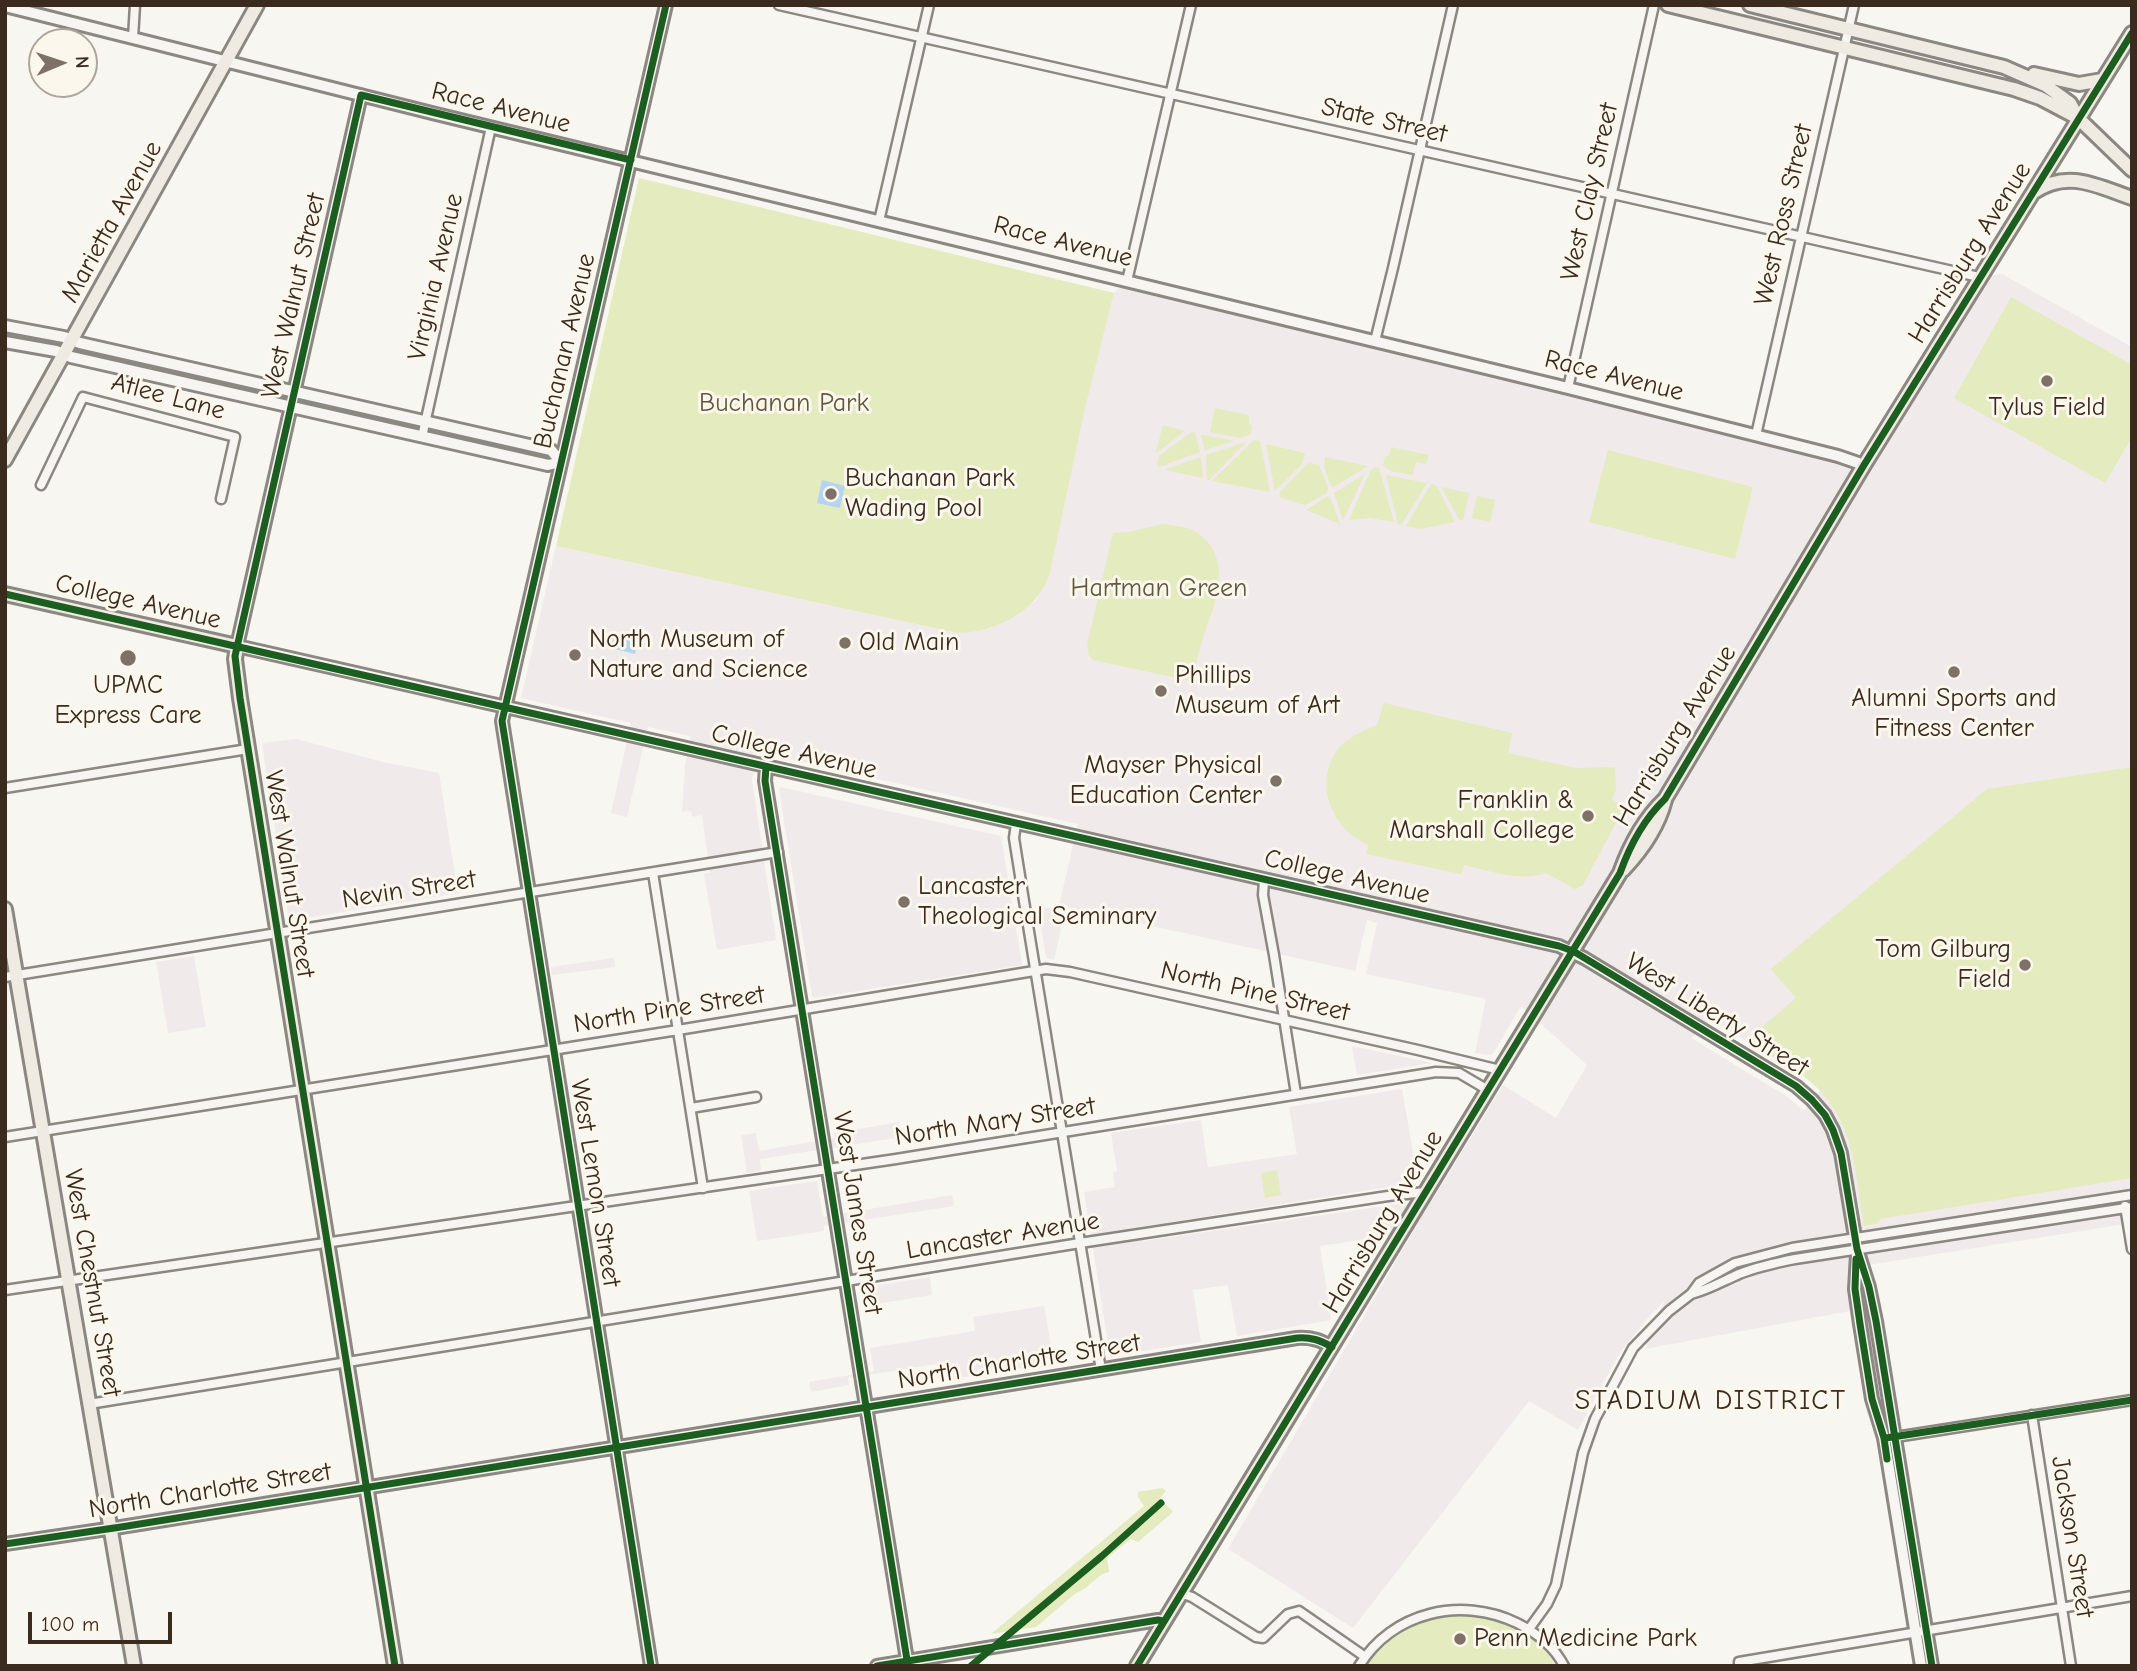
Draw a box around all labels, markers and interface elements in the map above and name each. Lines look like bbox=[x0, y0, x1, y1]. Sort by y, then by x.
north arrow bbox=[28, 28, 98, 98]
text: N bbox=[71, 56, 93, 69]
street label: Race Avenue bbox=[428, 76, 574, 140]
street label: State Street bbox=[1318, 91, 1450, 151]
street label: West Clay Street bbox=[1554, 100, 1626, 284]
street label: West Ross Street bbox=[1748, 121, 1820, 309]
street label: Marietta Avenue bbox=[55, 136, 169, 308]
street label: Harrisburg Avenue bbox=[1902, 157, 2038, 349]
street label: West Walnut Street bbox=[255, 190, 333, 402]
street label: Virginia Avenue bbox=[402, 190, 470, 364]
street label: Race Avenue bbox=[990, 210, 1136, 274]
street label: Buchanan Avenue bbox=[527, 250, 603, 452]
street label: Race Avenue bbox=[1541, 344, 1687, 408]
street label: Atlee Lane bbox=[108, 367, 228, 427]
marker: Tylus Field bbox=[2039, 373, 2055, 389]
park label: Buchanan Park bbox=[699, 388, 869, 420]
place label: Tylus Field bbox=[1988, 392, 2106, 424]
place label: Buchanan Park Wading Pool bbox=[845, 463, 1015, 524]
marker: Buchanan Park Wading Pool bbox=[823, 486, 839, 502]
street label: College Avenue bbox=[52, 568, 224, 636]
park label: Hartman Green bbox=[1071, 573, 1247, 605]
place label: North Museum of Nature and Science bbox=[589, 624, 808, 686]
place label: Old Main bbox=[859, 627, 959, 659]
marker: Old Main bbox=[837, 635, 853, 651]
street label: Harrisburg Avenue bbox=[1607, 640, 1743, 832]
marker: North Museum of Nature and Science bbox=[567, 647, 583, 663]
marker: UPMC Express Care bbox=[118, 648, 138, 668]
place label: Phillips Museum of Art bbox=[1175, 660, 1340, 722]
marker: Alumni Sports and Fitness Center bbox=[1946, 664, 1962, 680]
place label: UPMC Express Care bbox=[54, 670, 202, 732]
marker: Phillips Museum of Art bbox=[1153, 683, 1169, 699]
place label: Alumni Sports and Fitness Center bbox=[1851, 683, 2057, 744]
street label: College Avenue bbox=[708, 718, 880, 786]
place label: Mayser Physical Education Center bbox=[1070, 750, 1262, 812]
street label: West Walnut Street bbox=[257, 768, 321, 980]
marker: Mayser Physical Education Center bbox=[1268, 773, 1284, 789]
place label: Franklin & Marshall College bbox=[1389, 785, 1574, 846]
marker: Franklin & Marshall College bbox=[1580, 808, 1596, 824]
street label: College Avenue bbox=[1261, 843, 1433, 911]
street label: Nevin Street bbox=[340, 864, 478, 916]
place label: Lancaster Theological Seminary bbox=[918, 871, 1156, 932]
marker: Lancaster Theological Seminary bbox=[896, 894, 912, 910]
place label: Tom Gilburg Field bbox=[1875, 934, 2011, 996]
street label: West Liberty Street bbox=[1620, 946, 1814, 1084]
street label: North Pine Street bbox=[1158, 955, 1352, 1029]
marker: Tom Gilburg Field bbox=[2017, 957, 2033, 973]
street label: North Pine Street bbox=[571, 980, 767, 1040]
street label: West Lemon Street bbox=[563, 1077, 627, 1289]
street label: North Mary Street bbox=[893, 1091, 1097, 1153]
street label: West James Street bbox=[826, 1109, 888, 1317]
street label: Harrisburg Avenue bbox=[1316, 1125, 1450, 1319]
street label: West Chestnut Street bbox=[57, 1167, 127, 1399]
street label: Lancaster Avenue bbox=[904, 1205, 1102, 1267]
street label: North Charlotte Street bbox=[896, 1327, 1142, 1397]
district label: STADIUM DISTRICT bbox=[1577, 1384, 1845, 1418]
street label: Jackson Street bbox=[2044, 1454, 2100, 1620]
street label: North Charlotte Street bbox=[87, 1456, 333, 1526]
scale bar bbox=[32, 1598, 175, 1642]
text: 100 m bbox=[41, 1612, 99, 1636]
place label: Penn Medicine Park bbox=[1474, 1623, 1697, 1655]
marker: Penn Medicine Park bbox=[1452, 1631, 1468, 1647]

